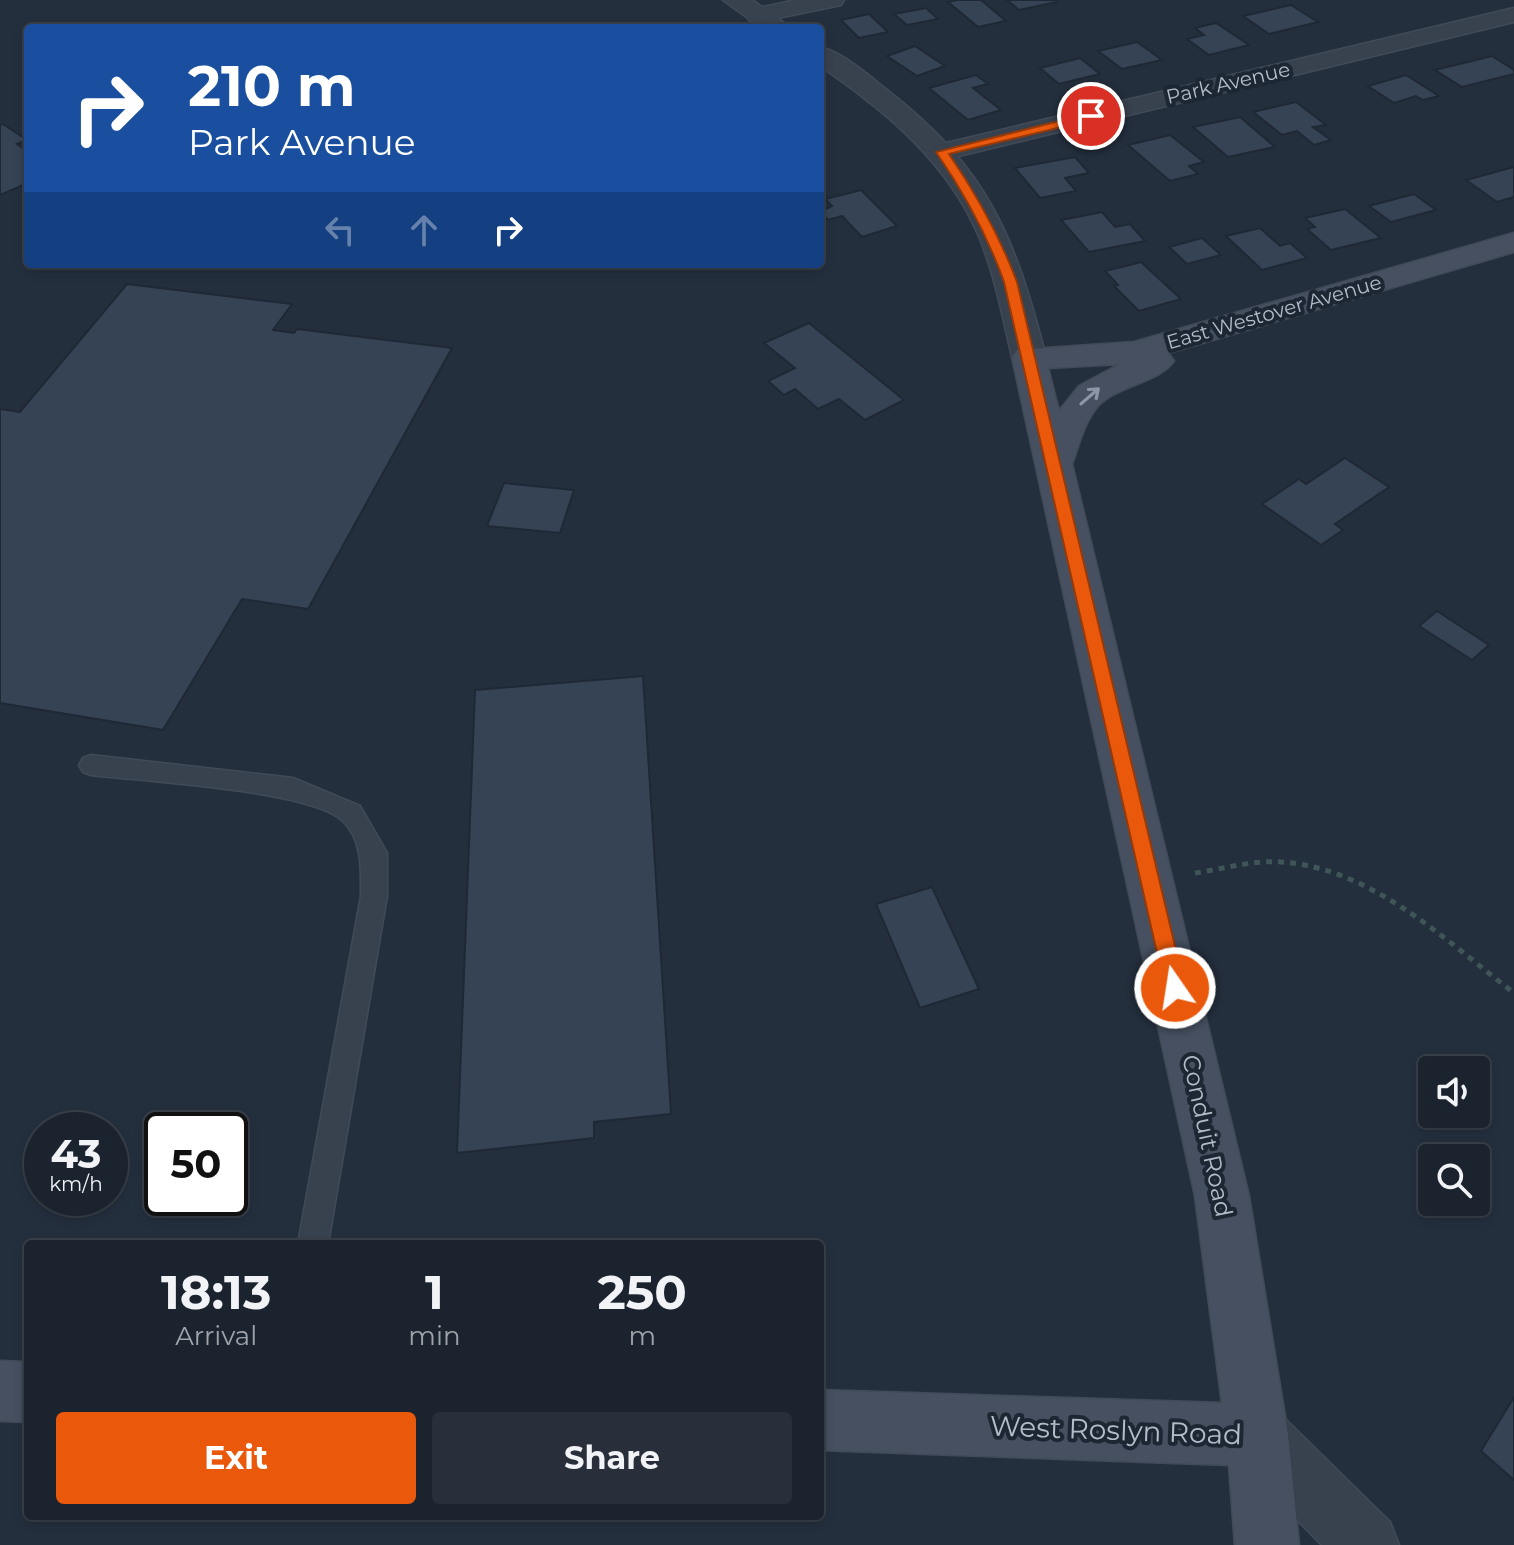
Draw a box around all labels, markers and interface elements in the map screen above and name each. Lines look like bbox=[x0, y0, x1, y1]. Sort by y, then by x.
text: 210 m bbox=[188, 52, 356, 120]
icon: right bbox=[56, 56, 160, 160]
street label: Park Avenue bbox=[1164, 57, 1292, 109]
pin bbox=[1057, 82, 1125, 150]
icon: arrive bbox=[1069, 94, 1113, 138]
text: Park Avenue bbox=[188, 120, 416, 164]
icon: left bbox=[318, 208, 362, 252]
icon: ahead bbox=[402, 208, 446, 252]
icon: right bbox=[486, 208, 530, 252]
street label: East Westover Avenue bbox=[1164, 270, 1384, 354]
one-way arrow bbox=[1080, 387, 1100, 405]
position arrow bbox=[1133, 946, 1217, 1030]
street label: Conduit Road bbox=[1176, 1052, 1239, 1220]
map controls bbox=[1418, 1056, 1490, 1216]
button: sound bbox=[1418, 1056, 1490, 1128]
speed limit sign: 50 bbox=[144, 1112, 248, 1216]
text: 43 bbox=[51, 1129, 101, 1178]
button: search bbox=[1418, 1144, 1490, 1216]
text: km/h bbox=[49, 1172, 103, 1196]
text: 18:13 bbox=[161, 1263, 271, 1321]
text: 1 bbox=[425, 1263, 444, 1321]
text: 250 bbox=[597, 1263, 687, 1321]
text: Arrival bbox=[175, 1320, 257, 1352]
text: min bbox=[408, 1320, 460, 1352]
text: m bbox=[628, 1320, 656, 1352]
street label: West Roslyn Road bbox=[989, 1409, 1243, 1451]
button: Exit bbox=[56, 1412, 416, 1504]
button: Share bbox=[432, 1412, 792, 1504]

